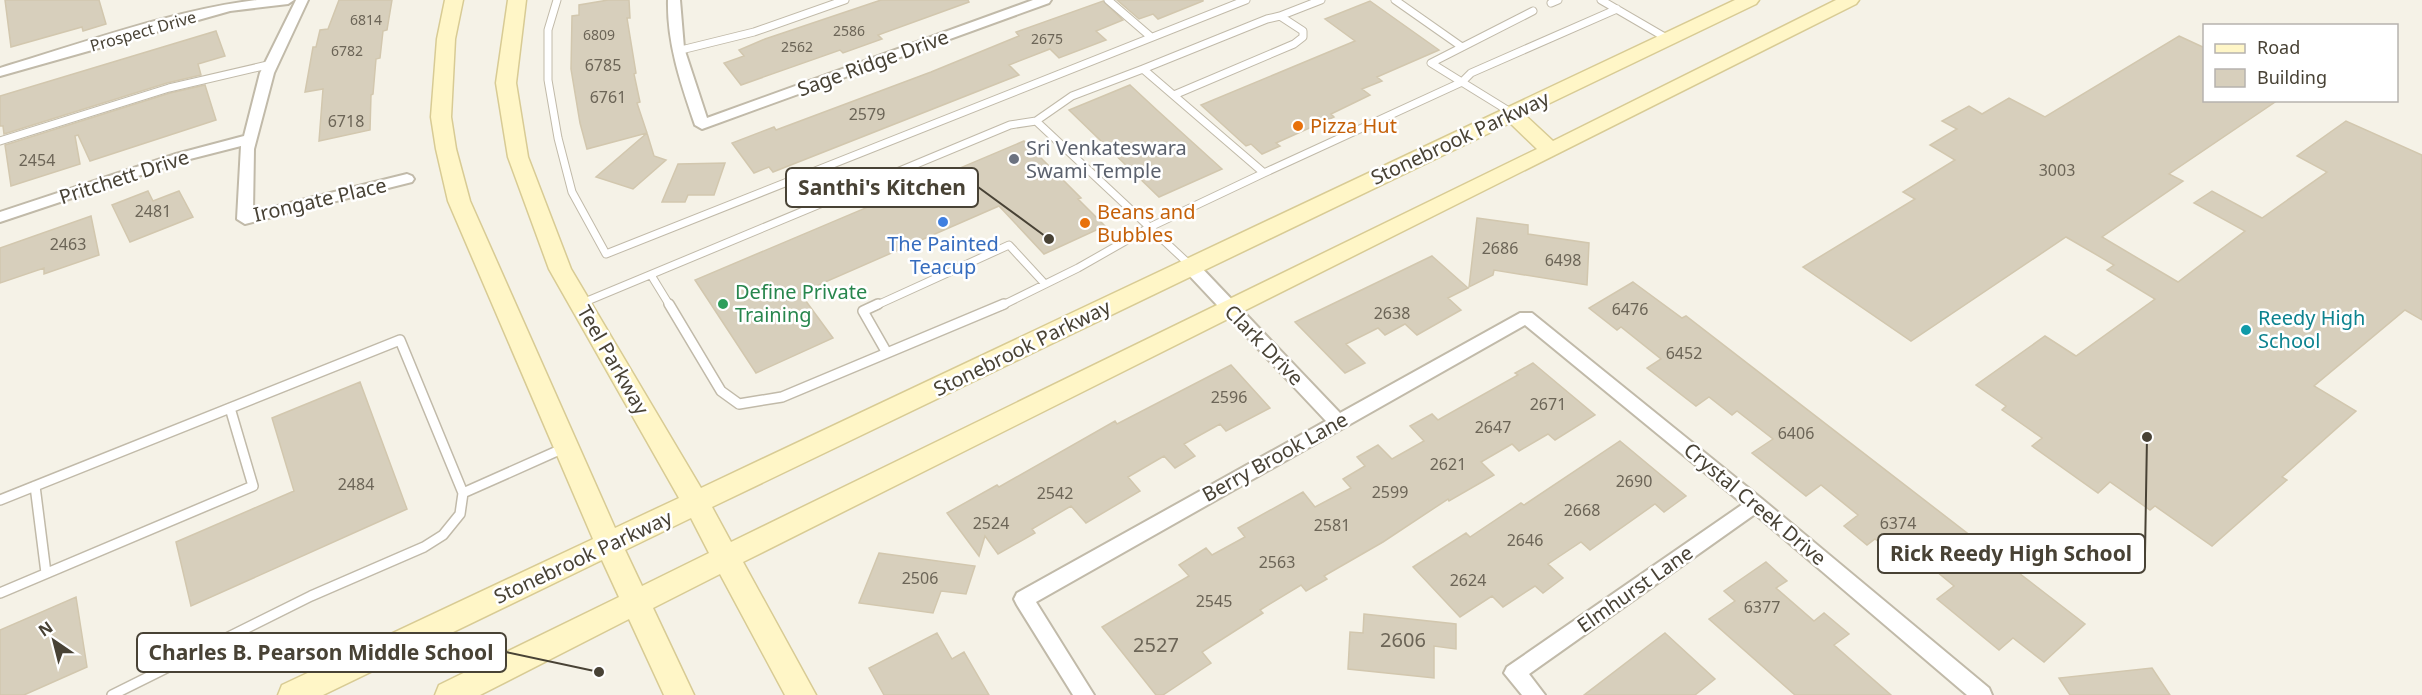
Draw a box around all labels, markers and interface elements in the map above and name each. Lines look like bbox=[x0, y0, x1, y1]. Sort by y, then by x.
street label: Prospect Drive bbox=[87, 5, 199, 57]
house number: 6814 bbox=[350, 10, 382, 29]
house number: 2586 bbox=[833, 21, 865, 40]
street label: Sage Ridge Drive bbox=[793, 23, 952, 102]
legend bbox=[2203, 24, 2398, 102]
house number: 6809 bbox=[583, 25, 615, 44]
house number: 2675 bbox=[1031, 29, 1063, 48]
text: Road bbox=[2257, 35, 2300, 59]
house number: 2562 bbox=[781, 37, 813, 56]
house number: 6782 bbox=[331, 41, 363, 60]
house number: 6785 bbox=[585, 54, 621, 76]
text: Building bbox=[2257, 65, 2327, 89]
street label: Stonebrook Parkway bbox=[1366, 84, 1554, 191]
house number: 6761 bbox=[590, 86, 626, 108]
house number: 2579 bbox=[849, 103, 885, 125]
house number: 6718 bbox=[328, 110, 364, 132]
place label: Pizza Hut bbox=[1310, 112, 1397, 139]
marker: Pizza Hut bbox=[1291, 119, 1305, 133]
place label: Sri Venkateswara Swami Temple bbox=[1026, 134, 1187, 184]
street label: Pritchett Drive bbox=[55, 143, 192, 210]
house number: 2454 bbox=[19, 149, 55, 171]
marker: Sri Venkateswara Swami Temple bbox=[1007, 152, 1021, 166]
house number: 3003 bbox=[2039, 159, 2075, 181]
callout: Santhi's Kitchen bbox=[786, 168, 978, 207]
street label: Irongate Place bbox=[251, 171, 389, 228]
text: Santhi's Kitchen bbox=[798, 173, 966, 201]
place label: Beans and Bubbles bbox=[1097, 198, 1196, 248]
house number: 2481 bbox=[135, 200, 171, 222]
marker: The Painted Teacup bbox=[936, 215, 950, 229]
marker: Beans and Bubbles bbox=[1078, 216, 1092, 230]
place label: The Painted Teacup bbox=[887, 230, 999, 280]
house number: 2463 bbox=[50, 233, 86, 255]
house number: 2686 bbox=[1482, 237, 1518, 259]
house number: 6498 bbox=[1545, 249, 1581, 271]
place label: Define Private Training bbox=[735, 278, 867, 328]
street label: Stonebrook Parkway bbox=[929, 293, 1115, 402]
marker: Define Private Training bbox=[716, 297, 730, 311]
street label: Clark Drive bbox=[1219, 298, 1310, 391]
house number: 6476 bbox=[1612, 298, 1648, 320]
street label: Teel Parkway bbox=[571, 300, 656, 420]
house number: 2638 bbox=[1374, 302, 1410, 324]
place label: Reedy High School bbox=[2258, 304, 2365, 354]
marker: Reedy High School bbox=[2239, 323, 2253, 337]
house number: 6452 bbox=[1666, 342, 1702, 364]
house number: 2596 bbox=[1211, 386, 1247, 408]
house number: 2671 bbox=[1530, 393, 1566, 415]
street label: Berry Brook Lane bbox=[1197, 405, 1352, 508]
house number: 2647 bbox=[1475, 416, 1511, 438]
house number: 6406 bbox=[1778, 422, 1814, 444]
street label: Crystal Creek Drive bbox=[1679, 436, 1832, 571]
house number: 2621 bbox=[1430, 453, 1466, 475]
house number: 2690 bbox=[1616, 470, 1652, 492]
house number: 2484 bbox=[338, 473, 374, 495]
house number: 2599 bbox=[1372, 481, 1408, 503]
house number: 2542 bbox=[1037, 482, 1073, 504]
house number: 2668 bbox=[1564, 499, 1600, 521]
street label: Stonebrook Parkway bbox=[489, 503, 677, 610]
house number: 2524 bbox=[973, 512, 1009, 534]
house number: 6374 bbox=[1880, 512, 1916, 534]
house number: 2581 bbox=[1314, 514, 1350, 536]
house number: 2646 bbox=[1507, 529, 1543, 551]
callout: Rick Reedy High School bbox=[1878, 534, 2145, 573]
street label: Elmhurst Lane bbox=[1572, 539, 1698, 638]
text: Rick Reedy High School bbox=[1890, 539, 2132, 567]
house number: 2563 bbox=[1259, 551, 1295, 573]
house number: 2506 bbox=[902, 567, 938, 589]
house number: 2624 bbox=[1450, 569, 1486, 591]
house number: 2545 bbox=[1196, 590, 1232, 612]
house number: 6377 bbox=[1744, 596, 1780, 618]
north arrow bbox=[24, 611, 84, 671]
text: N bbox=[34, 616, 57, 641]
house number: 2606 bbox=[1380, 626, 1426, 653]
house number: 2527 bbox=[1133, 631, 1179, 658]
callout: Charles B. Pearson Middle School bbox=[137, 633, 506, 672]
text: Charles B. Pearson Middle School bbox=[149, 638, 493, 666]

